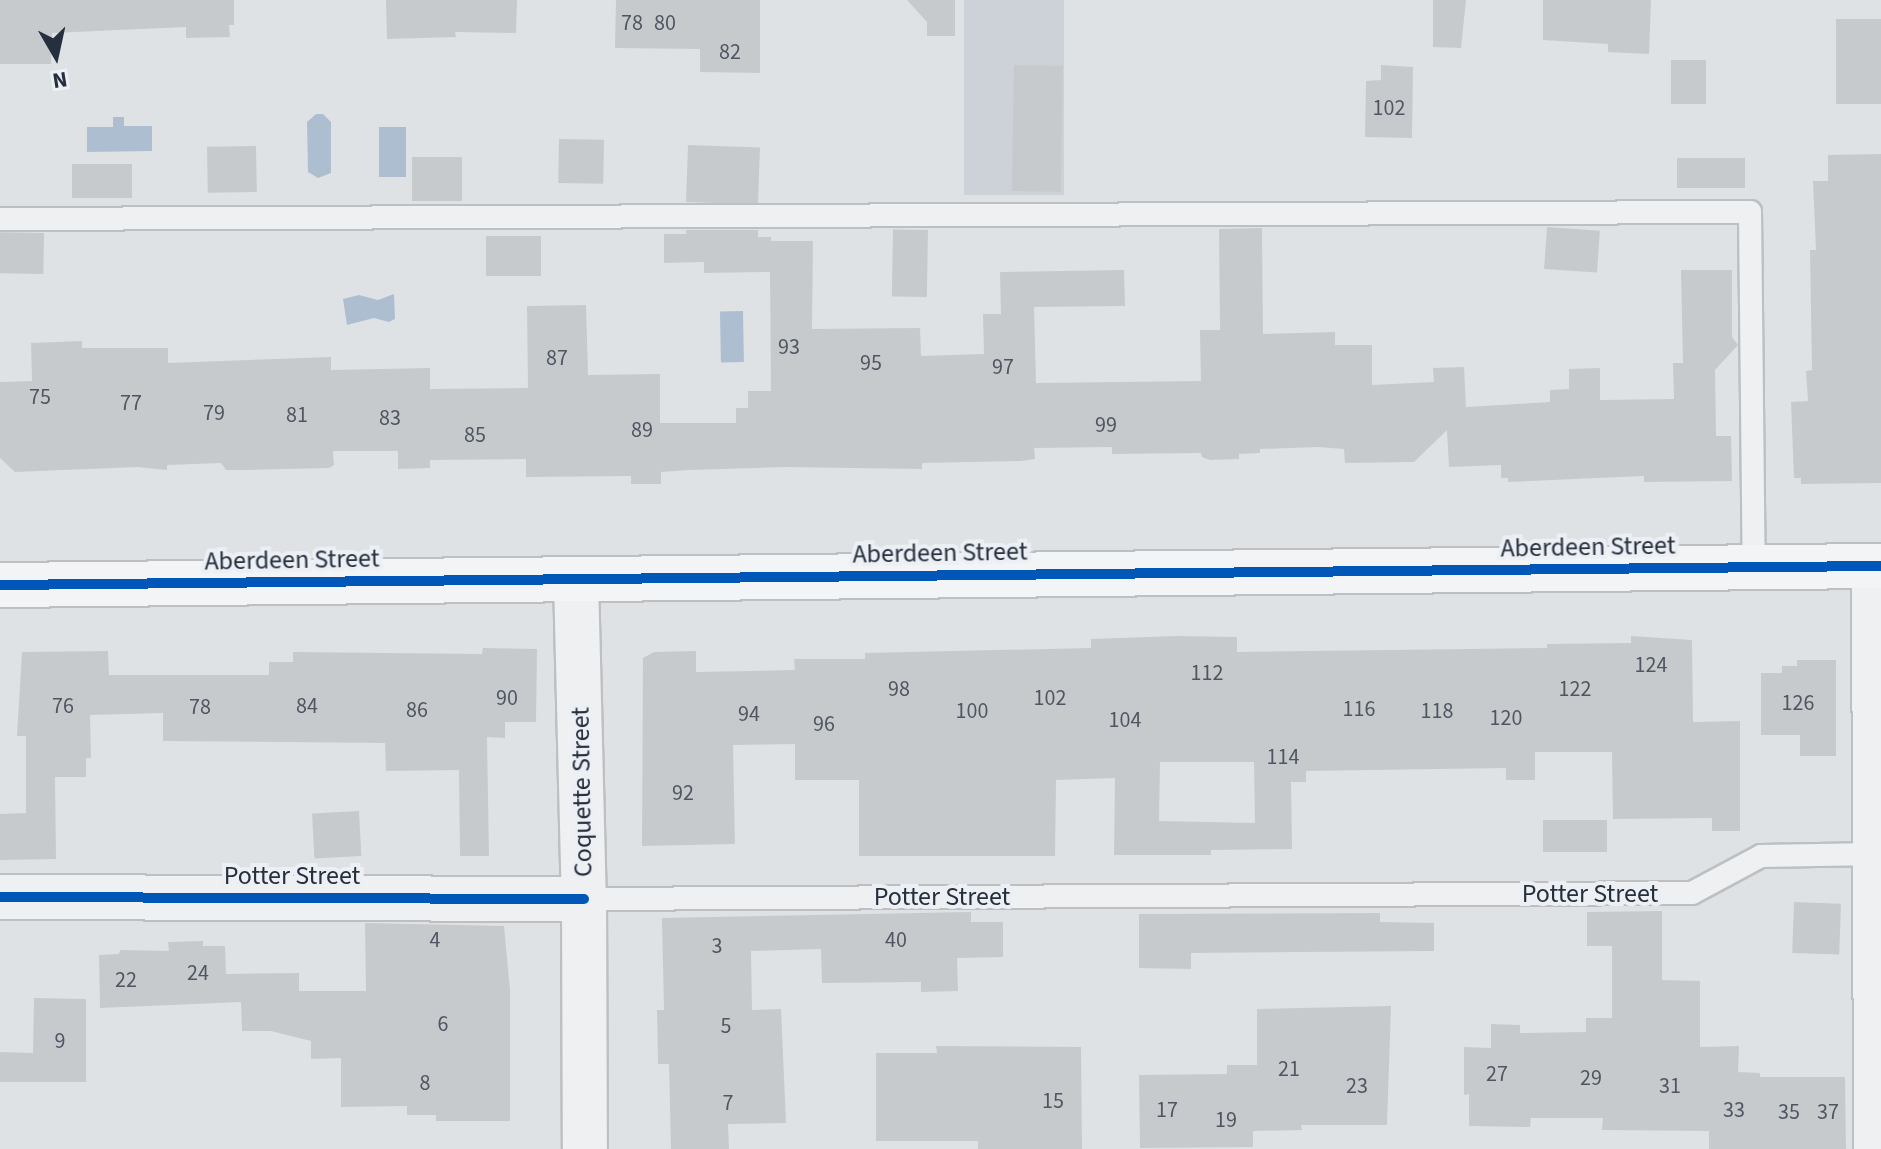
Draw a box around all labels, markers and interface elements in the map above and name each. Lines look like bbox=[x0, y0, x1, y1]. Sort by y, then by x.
house number: 78 bbox=[621, 11, 643, 37]
house number: 80 bbox=[654, 11, 676, 37]
north arrow bbox=[16, 16, 96, 96]
house number: 82 bbox=[719, 40, 741, 66]
text: N bbox=[50, 63, 69, 97]
house number: 102 bbox=[1373, 96, 1405, 122]
house number: 93 bbox=[778, 335, 800, 361]
house number: 87 bbox=[546, 346, 568, 372]
house number: 95 bbox=[860, 351, 882, 377]
house number: 97 bbox=[992, 355, 1014, 381]
house number: 75 bbox=[29, 385, 51, 411]
house number: 77 bbox=[120, 391, 142, 417]
house number: 79 bbox=[203, 401, 225, 427]
house number: 81 bbox=[286, 403, 308, 429]
house number: 83 bbox=[379, 406, 401, 432]
house number: 99 bbox=[1095, 413, 1117, 439]
house number: 89 bbox=[631, 418, 653, 444]
house number: 85 bbox=[464, 423, 486, 449]
street label: Aberdeen Street bbox=[1500, 530, 1676, 564]
street label: Aberdeen Street bbox=[852, 536, 1028, 570]
street label: Aberdeen Street bbox=[204, 543, 380, 577]
house number: 124 bbox=[1635, 653, 1667, 679]
house number: 112 bbox=[1191, 661, 1223, 687]
house number: 98 bbox=[888, 677, 910, 703]
house number: 122 bbox=[1559, 677, 1591, 703]
house number: 90 bbox=[496, 686, 518, 712]
house number: 102 bbox=[1034, 686, 1066, 712]
house number: 126 bbox=[1782, 691, 1814, 717]
house number: 76 bbox=[52, 694, 74, 720]
house number: 84 bbox=[296, 694, 318, 720]
house number: 78 bbox=[189, 695, 211, 721]
house number: 116 bbox=[1343, 697, 1375, 723]
house number: 86 bbox=[406, 698, 428, 724]
house number: 100 bbox=[956, 699, 988, 725]
house number: 118 bbox=[1421, 699, 1453, 725]
house number: 94 bbox=[738, 702, 760, 728]
house number: 120 bbox=[1490, 706, 1522, 732]
street label: Coquette Street bbox=[565, 707, 599, 877]
house number: 104 bbox=[1109, 708, 1141, 734]
house number: 96 bbox=[813, 712, 835, 738]
house number: 114 bbox=[1267, 745, 1299, 771]
house number: 92 bbox=[672, 781, 694, 807]
street label: Potter Street bbox=[224, 860, 360, 892]
street label: Potter Street bbox=[1522, 878, 1658, 910]
street label: Potter Street bbox=[874, 881, 1010, 913]
house number: 4 bbox=[430, 928, 440, 954]
house number: 40 bbox=[885, 928, 907, 954]
house number: 3 bbox=[712, 934, 722, 960]
house number: 24 bbox=[187, 961, 209, 987]
house number: 22 bbox=[115, 968, 137, 994]
house number: 6 bbox=[438, 1012, 448, 1038]
house number: 5 bbox=[721, 1014, 731, 1040]
house number: 9 bbox=[55, 1029, 65, 1055]
house number: 21 bbox=[1278, 1057, 1300, 1083]
house number: 27 bbox=[1486, 1062, 1508, 1088]
house number: 29 bbox=[1580, 1066, 1602, 1092]
house number: 8 bbox=[420, 1071, 430, 1097]
house number: 23 bbox=[1346, 1074, 1368, 1100]
house number: 31 bbox=[1659, 1074, 1681, 1100]
house number: 15 bbox=[1042, 1089, 1064, 1115]
house number: 7 bbox=[723, 1091, 733, 1117]
house number: 17 bbox=[1156, 1098, 1178, 1124]
house number: 33 bbox=[1723, 1098, 1745, 1124]
house number: 35 bbox=[1778, 1100, 1800, 1126]
house number: 37 bbox=[1817, 1100, 1839, 1126]
house number: 19 bbox=[1215, 1108, 1237, 1134]

